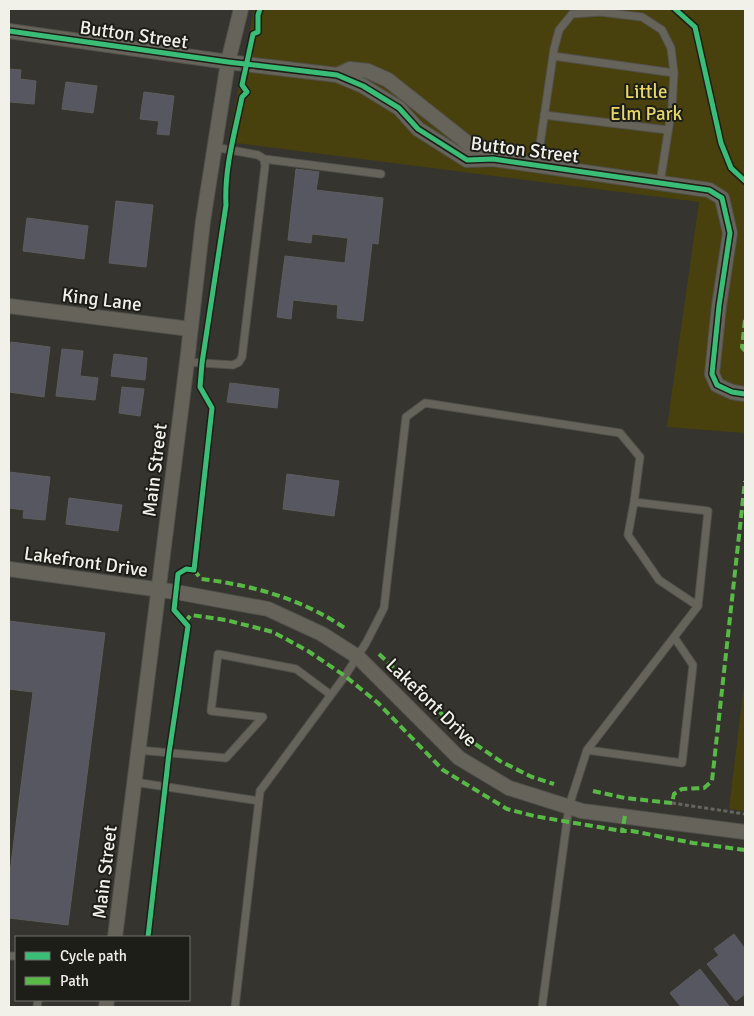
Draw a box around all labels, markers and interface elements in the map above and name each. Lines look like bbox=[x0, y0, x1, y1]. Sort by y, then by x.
street label: Button Street bbox=[78, 16, 190, 55]
park label: Little Elm Park bbox=[610, 80, 683, 126]
street label: Button Street bbox=[469, 131, 581, 169]
street label: King Lane bbox=[61, 283, 143, 317]
street label: Main Street bbox=[137, 422, 173, 518]
street label: Lakefront Drive bbox=[22, 541, 149, 583]
street label: Lakefont Drive bbox=[381, 653, 482, 752]
street label: Main Street bbox=[87, 824, 123, 920]
legend bbox=[15, 936, 190, 1001]
text: Cycle path bbox=[60, 947, 127, 965]
text: Path bbox=[60, 972, 89, 990]

